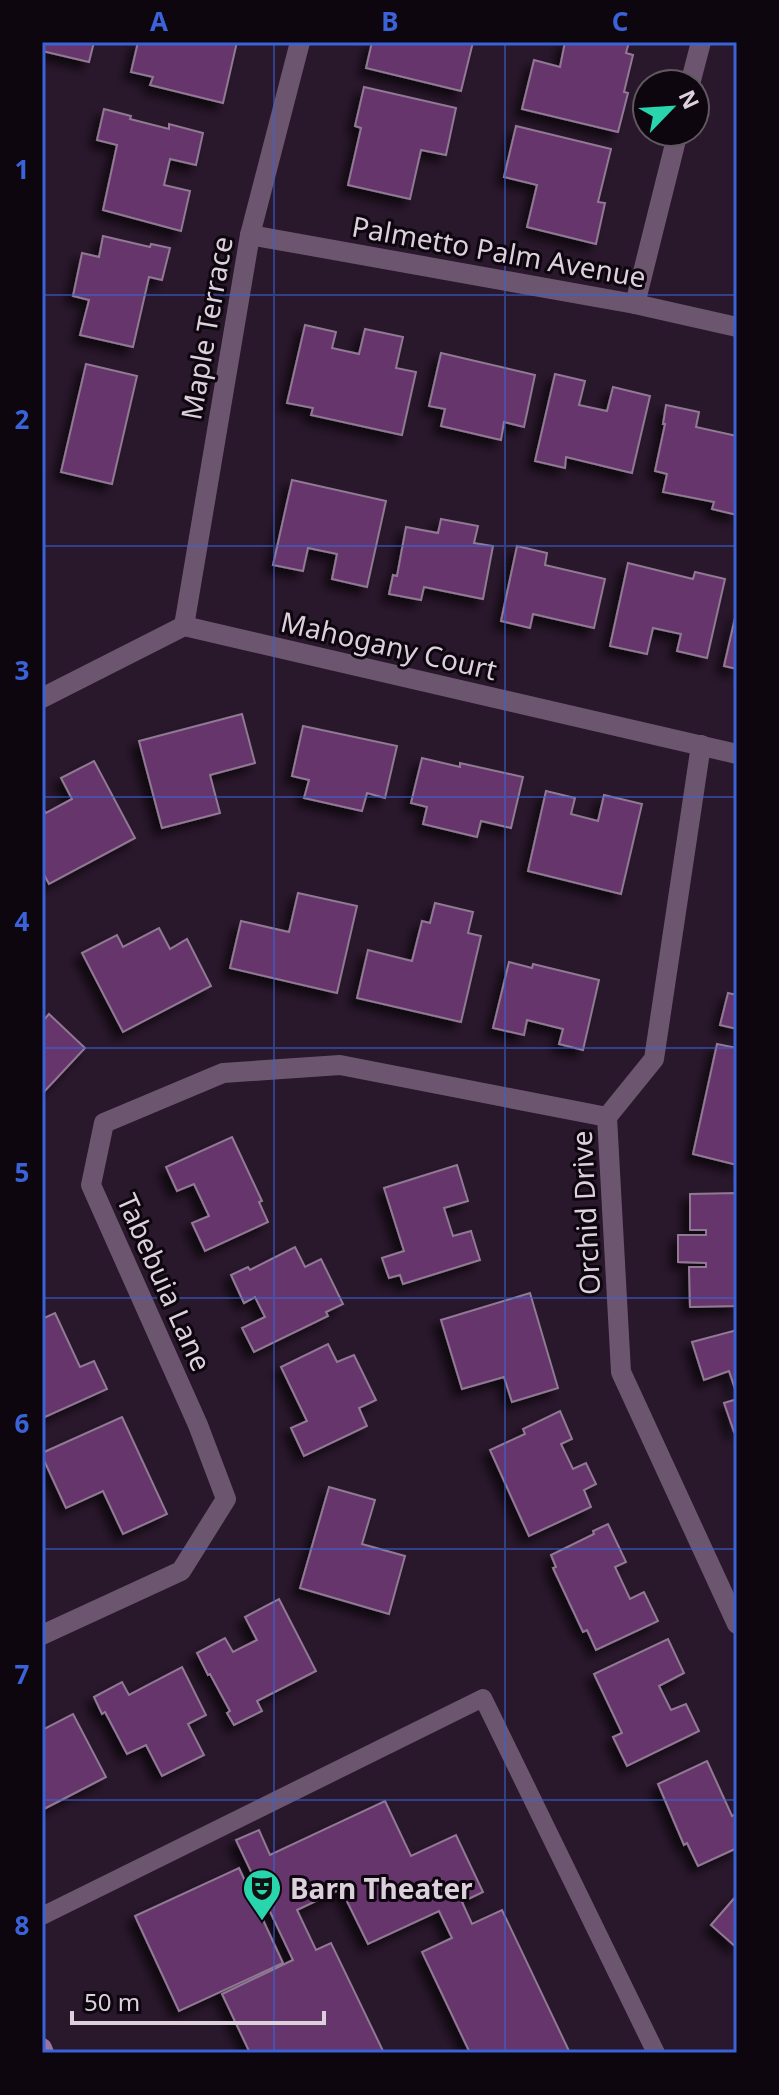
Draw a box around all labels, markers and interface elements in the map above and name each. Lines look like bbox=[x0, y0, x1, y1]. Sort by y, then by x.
text: A bbox=[150, 3, 168, 39]
text: B bbox=[381, 3, 399, 39]
text: C bbox=[612, 3, 628, 39]
north arrow bbox=[631, 68, 711, 148]
text: N bbox=[673, 85, 707, 114]
text: 1 bbox=[15, 151, 29, 187]
street label: Palmetto Palm Avenue bbox=[349, 206, 649, 296]
street label: Maple Terrace bbox=[171, 233, 241, 423]
text: 2 bbox=[15, 401, 30, 437]
street label: Mahogany Court bbox=[277, 602, 501, 688]
text: 3 bbox=[15, 652, 29, 688]
text: 4 bbox=[15, 903, 30, 939]
street label: Orchid Drive bbox=[562, 1130, 608, 1296]
text: 5 bbox=[15, 1154, 29, 1190]
street label: Tabebuia Lane bbox=[109, 1187, 221, 1377]
text: 6 bbox=[15, 1405, 30, 1441]
text: 7 bbox=[15, 1656, 30, 1692]
theatre icon: Barn Theater bbox=[241, 1867, 283, 1922]
place label: Barn Theater bbox=[290, 1869, 473, 1907]
text: 8 bbox=[15, 1907, 29, 1943]
scale bar bbox=[72, 1975, 324, 2025]
text: 50 m bbox=[84, 1985, 140, 2018]

